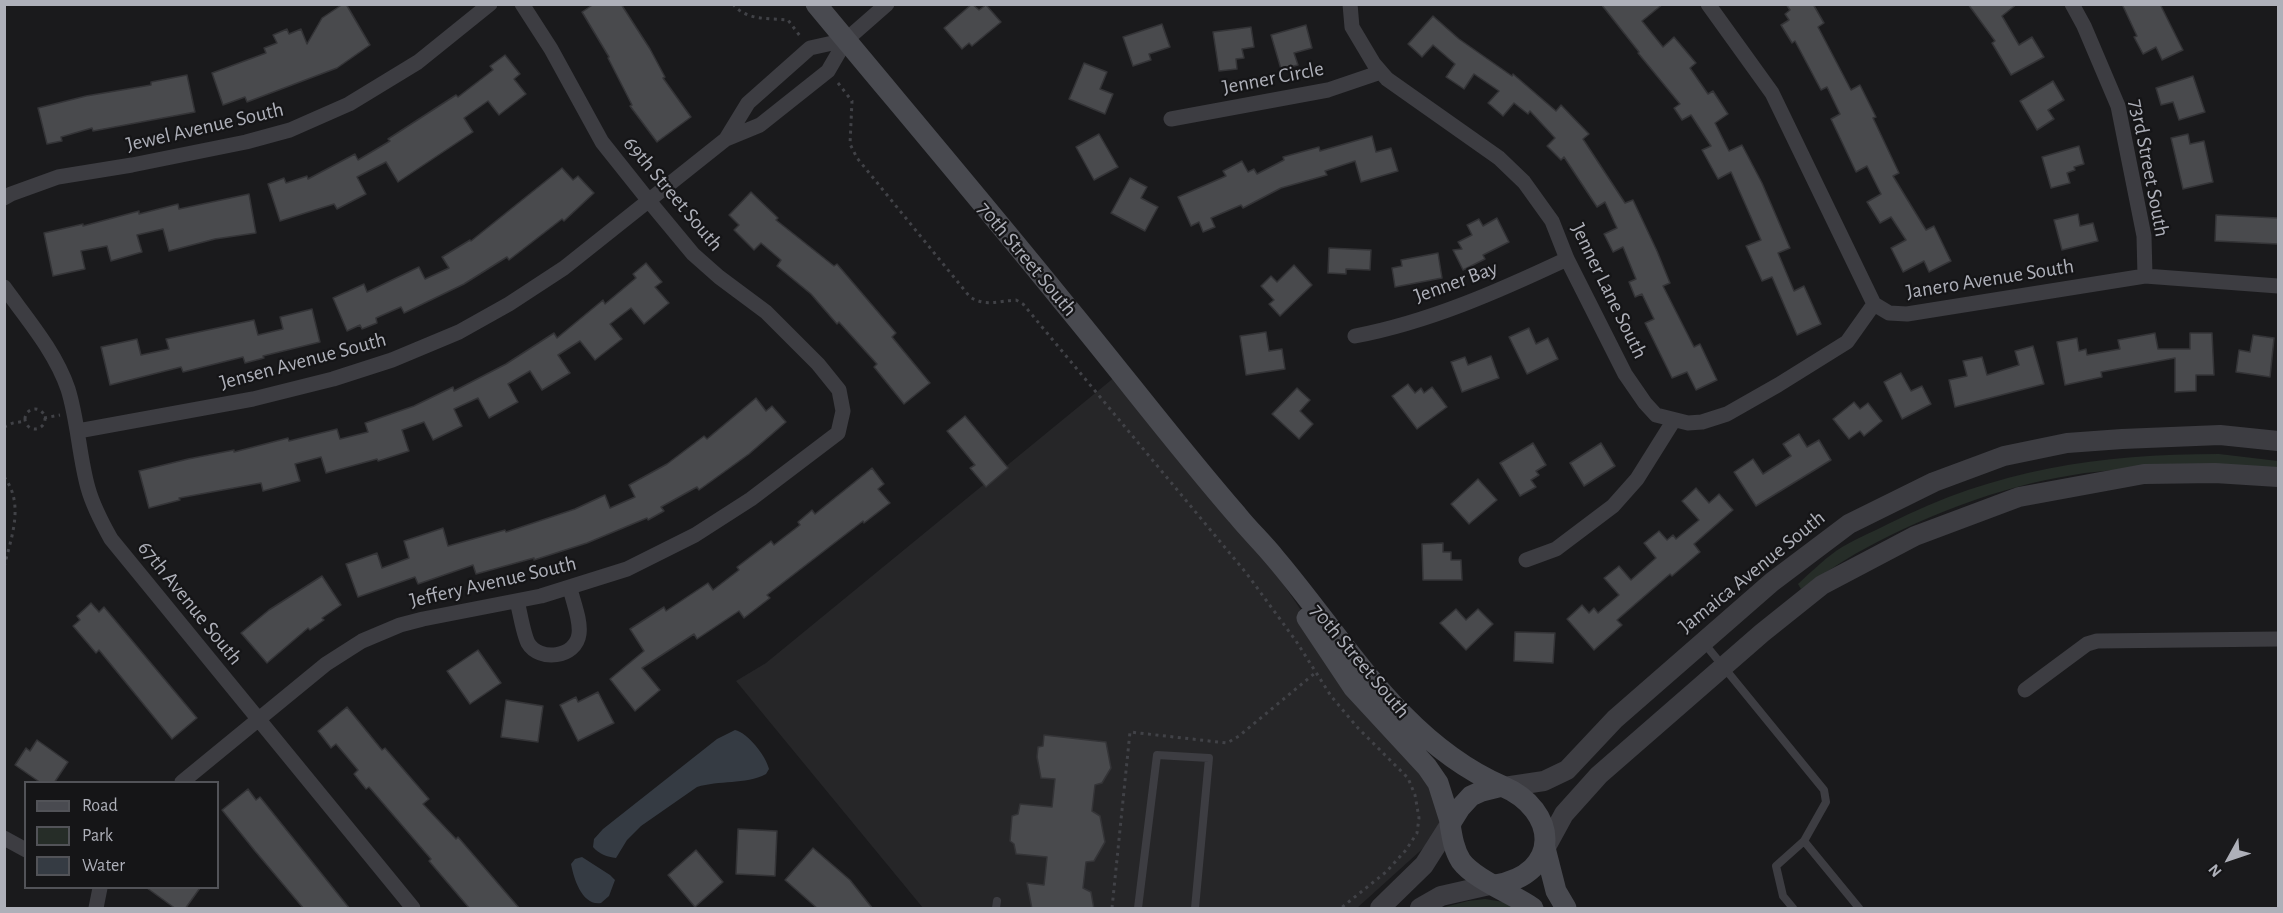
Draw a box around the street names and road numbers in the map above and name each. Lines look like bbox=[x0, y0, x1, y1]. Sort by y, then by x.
street label: Jenner Circle bbox=[1220, 56, 1326, 100]
street label: Jewel Avenue South bbox=[124, 97, 286, 157]
street label: 73rd Street South bbox=[2123, 97, 2175, 239]
street label: 69th Street South bbox=[618, 132, 728, 256]
street label: 70th Street South bbox=[972, 197, 1082, 321]
street label: Jenner Lane South bbox=[1565, 219, 1653, 363]
street label: Janero Avenue South bbox=[1904, 253, 2076, 305]
street label: Jenner Bay bbox=[1411, 255, 1501, 309]
street label: Jensen Avenue South bbox=[217, 327, 389, 395]
street label: Jamaica Avenue South bbox=[1674, 505, 1830, 639]
street label: 67th Avenue South bbox=[132, 536, 248, 670]
street label: Jeffery Avenue South bbox=[407, 551, 579, 613]
street label: 70th Street South bbox=[1305, 599, 1415, 723]

